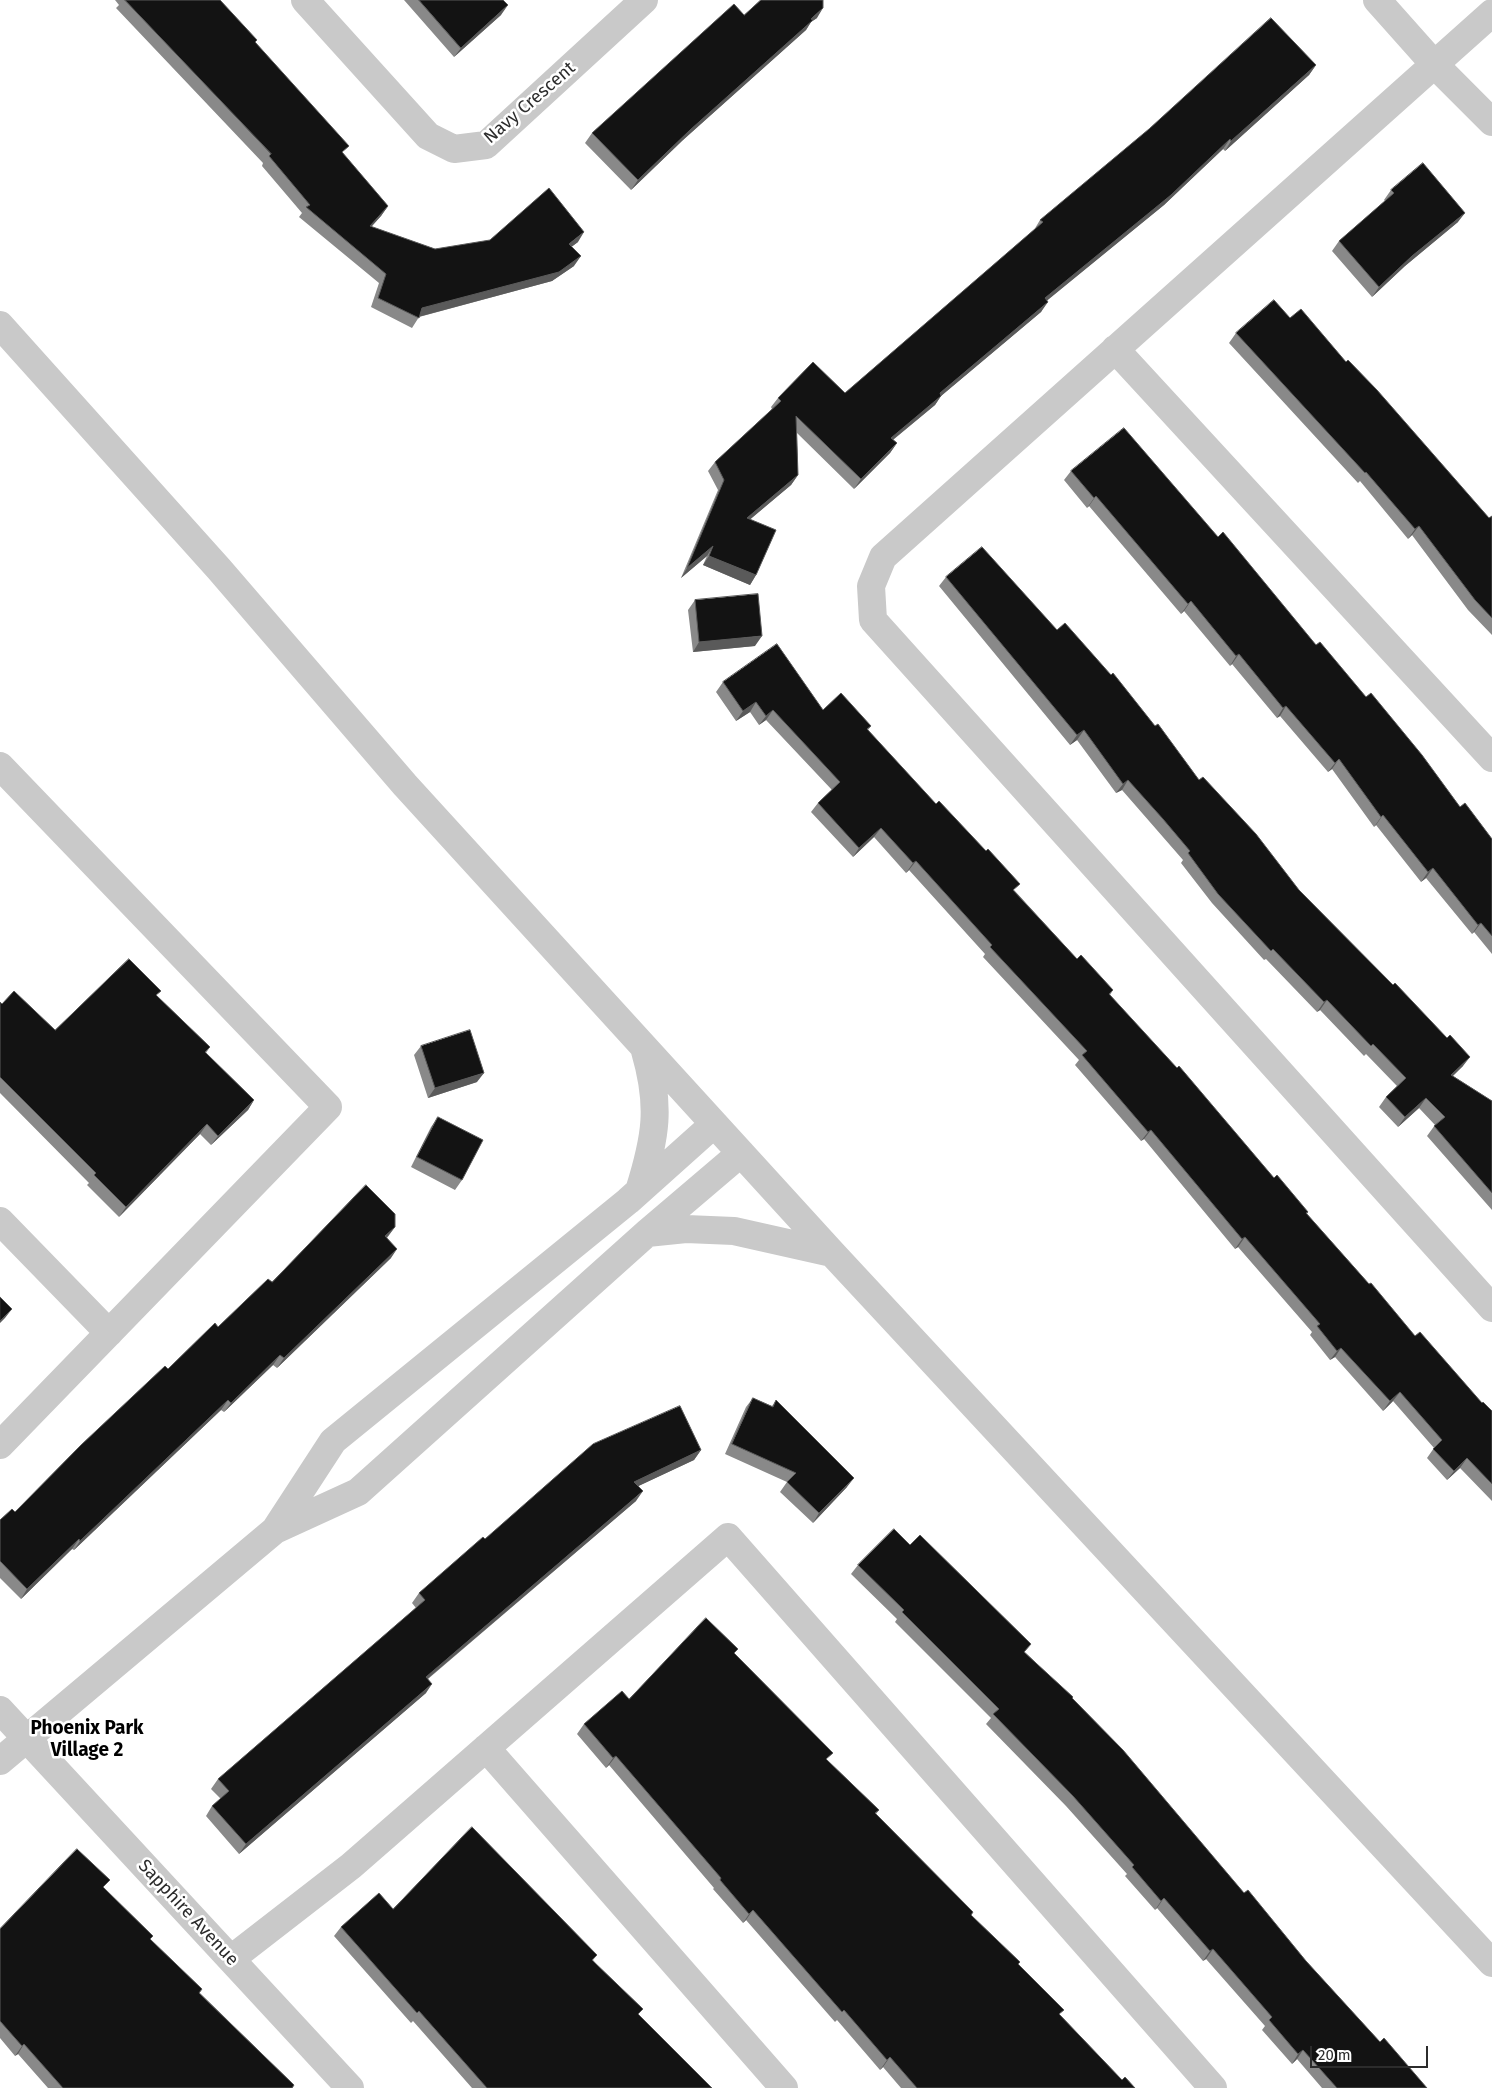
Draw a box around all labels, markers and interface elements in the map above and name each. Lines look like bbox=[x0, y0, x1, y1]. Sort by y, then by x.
street label: Navy Crescent bbox=[480, 58, 580, 148]
district label: Phoenix Park Village 2 bbox=[30, 1718, 144, 1762]
street label: Sapphire Avenue bbox=[133, 1855, 243, 1971]
scale bar bbox=[1312, 2036, 1430, 2068]
text: 20 m bbox=[1318, 2046, 1351, 2064]

